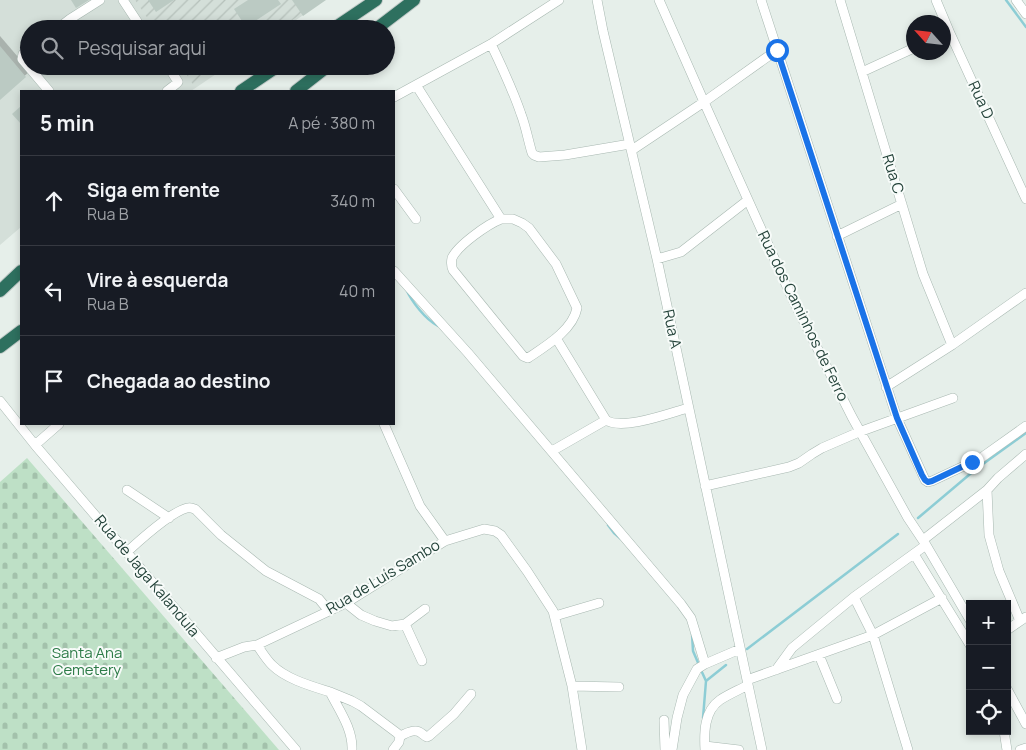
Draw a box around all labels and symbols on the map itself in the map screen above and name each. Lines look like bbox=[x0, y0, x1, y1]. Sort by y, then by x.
north arrow bbox=[906, 15, 951, 60]
route start bbox=[766, 39, 789, 62]
street label: Rua D bbox=[964, 77, 999, 122]
street label: Rua C bbox=[878, 151, 910, 197]
street label: Rua dos Caminhos de Ferro bbox=[753, 227, 854, 405]
street label: Rua A bbox=[658, 308, 687, 351]
route end bbox=[961, 451, 984, 474]
street label: Rua de Jaga Kalandula bbox=[90, 510, 205, 641]
street label: Rua de Luís Sambo bbox=[322, 534, 444, 619]
park label: Santa Ana Cemetery bbox=[52, 642, 122, 680]

